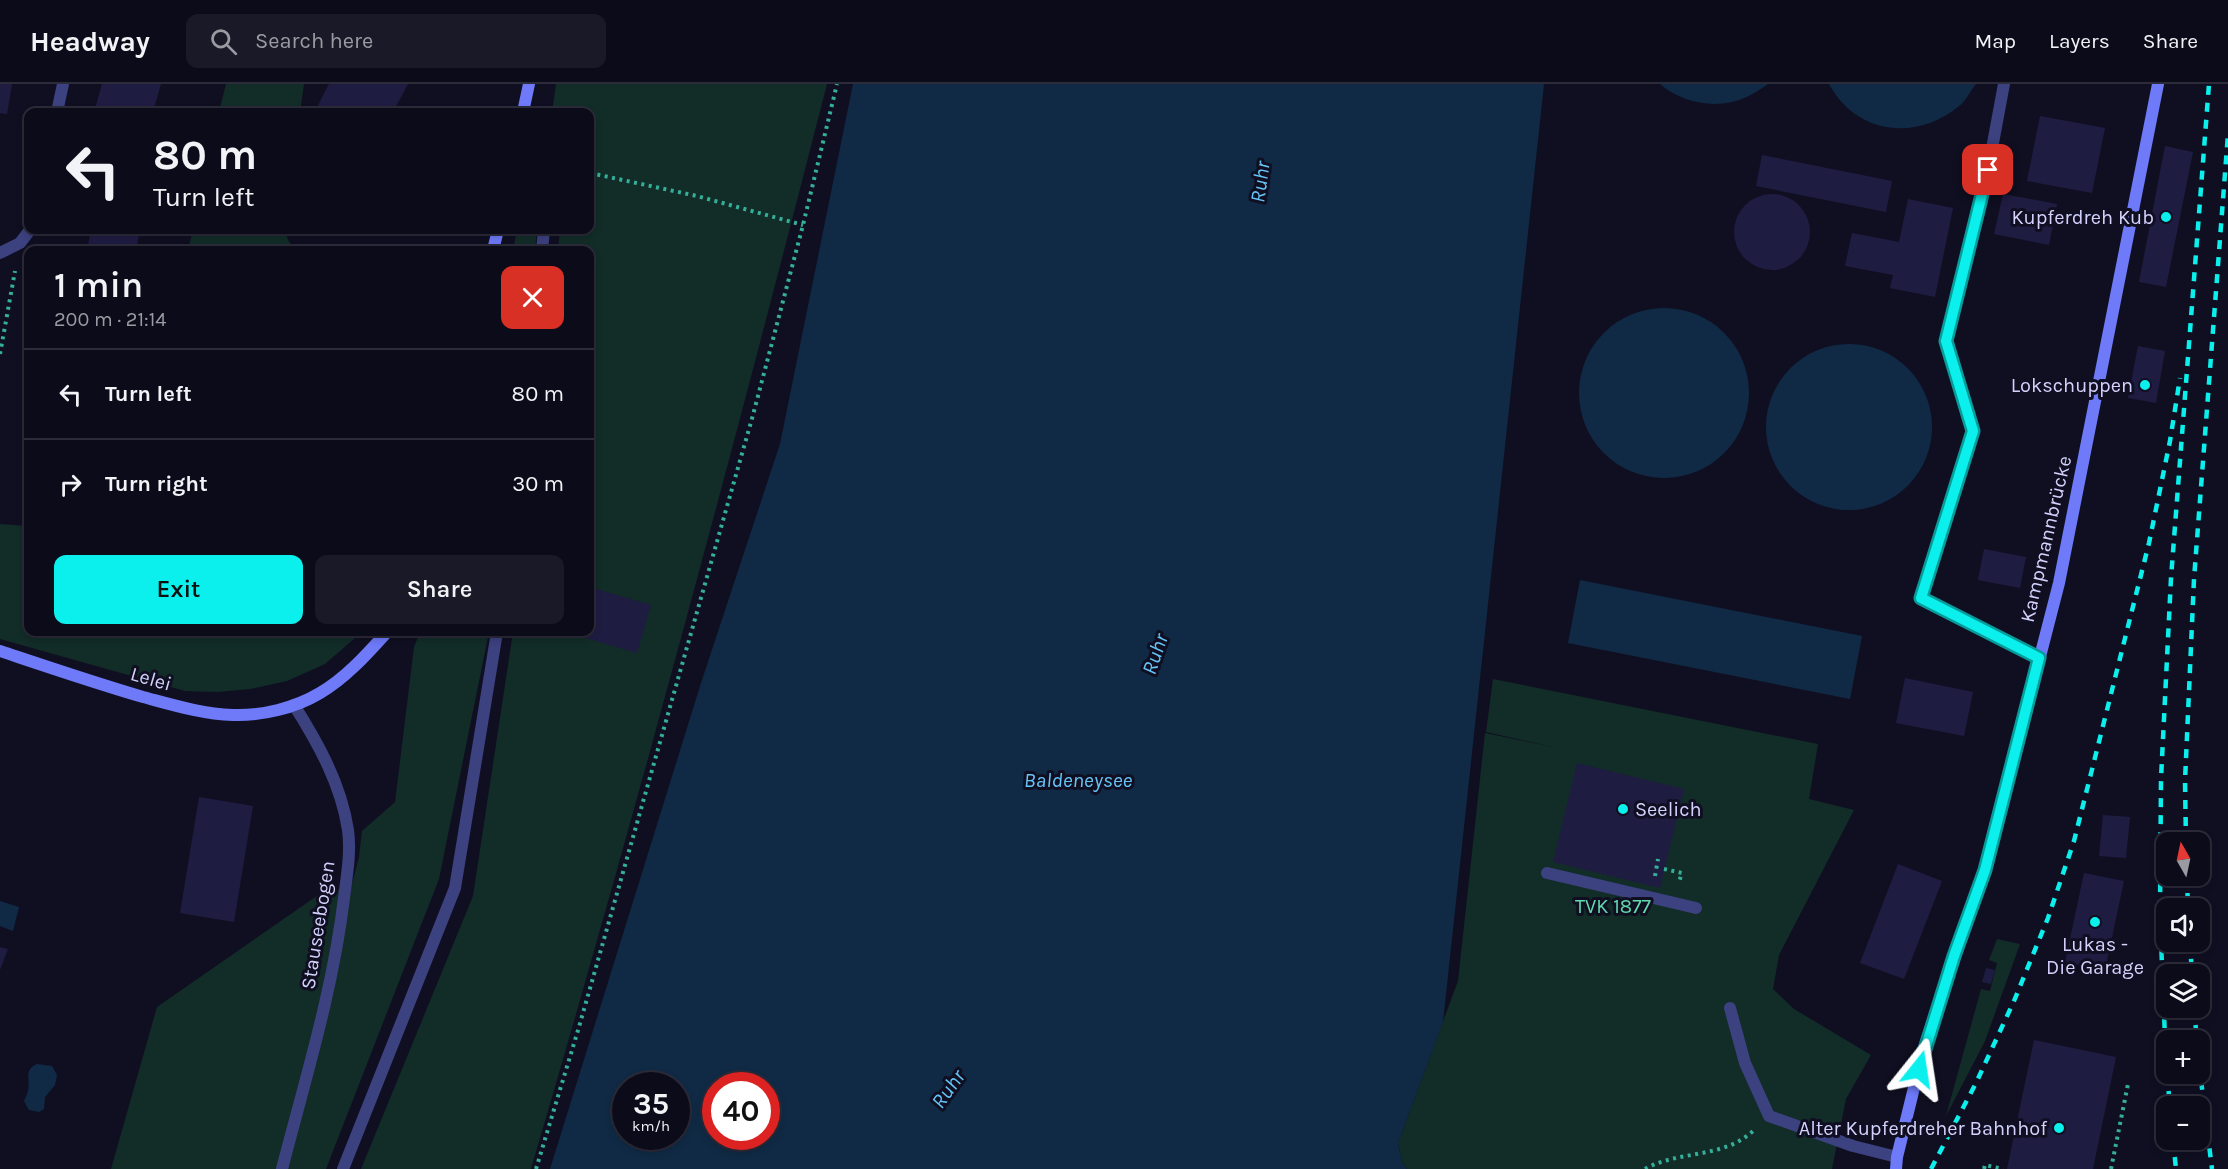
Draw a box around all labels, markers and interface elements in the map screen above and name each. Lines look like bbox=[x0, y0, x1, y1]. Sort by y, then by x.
search box bbox=[186, 14, 606, 68]
text: Headway bbox=[30, 25, 150, 58]
icon: search bbox=[207, 25, 240, 58]
text: Search here bbox=[255, 28, 373, 54]
text: Map bbox=[1974, 29, 2016, 53]
text: Layers bbox=[2049, 29, 2110, 53]
text: Share bbox=[2143, 29, 2198, 53]
text: 80 m bbox=[153, 130, 257, 180]
icon: left bbox=[54, 132, 132, 210]
pin bbox=[1962, 144, 2013, 195]
icon: arrive bbox=[1971, 153, 2004, 186]
water label: Ruhr bbox=[1245, 159, 1275, 204]
text: Turn left bbox=[153, 181, 254, 213]
place label: Kupferdreh Kub bbox=[2011, 206, 2154, 229]
marker: Kupferdreh Kub bbox=[2159, 210, 2173, 224]
text: 1 min bbox=[54, 264, 143, 306]
button: close bbox=[501, 266, 564, 329]
text: 200 m · 21:14 bbox=[54, 308, 166, 331]
place label: Lokschuppen bbox=[2011, 374, 2133, 397]
icon: left bbox=[54, 378, 87, 411]
marker: Lokschuppen bbox=[2138, 378, 2152, 392]
text: Turn left bbox=[105, 381, 192, 407]
text: 80 m bbox=[512, 381, 564, 407]
street label: Kampmannbrücke bbox=[2016, 453, 2076, 625]
icon: right bbox=[54, 468, 87, 501]
text: Turn right bbox=[105, 471, 208, 497]
text: 30 m bbox=[512, 471, 564, 497]
button: Exit bbox=[54, 555, 303, 624]
button: Share bbox=[315, 555, 564, 624]
water label: Ruhr bbox=[1137, 630, 1173, 678]
street label: Lelei bbox=[128, 662, 174, 696]
water label: Baldeneysee bbox=[1024, 768, 1132, 792]
place label: Seelich bbox=[1635, 798, 1702, 821]
marker: Seelich bbox=[1616, 802, 1630, 816]
north arrow bbox=[2156, 832, 2210, 886]
map controls bbox=[2156, 832, 2210, 1150]
street label: Stauseebogen bbox=[296, 859, 340, 991]
park label: TVK 1877 bbox=[1575, 895, 1652, 918]
button: sound bbox=[2156, 898, 2210, 952]
marker: Lukas - Die Garage bbox=[2088, 915, 2102, 929]
place label: Lukas - Die Garage bbox=[2046, 933, 2144, 979]
button: layers bbox=[2156, 964, 2210, 1018]
button: + bbox=[2156, 1030, 2210, 1084]
position arrow bbox=[1887, 1037, 1951, 1101]
water label: Ruhr bbox=[926, 1064, 970, 1113]
speed limit sign: 40 bbox=[702, 1072, 780, 1150]
text: 35 bbox=[633, 1086, 669, 1122]
button: − bbox=[2156, 1096, 2210, 1150]
text: km/h bbox=[632, 1117, 670, 1135]
place label: Alter Kupferdreher Bahnhof bbox=[1799, 1117, 2047, 1140]
marker: Alter Kupferdreher Bahnhof bbox=[2052, 1121, 2066, 1135]

